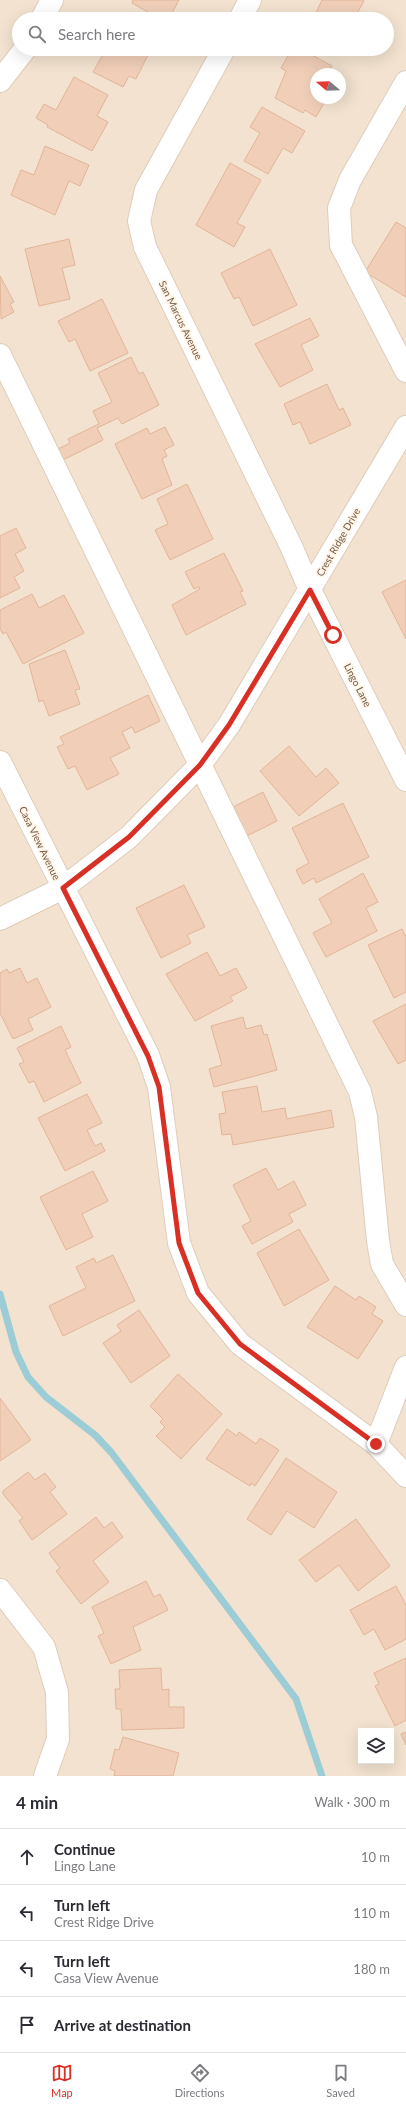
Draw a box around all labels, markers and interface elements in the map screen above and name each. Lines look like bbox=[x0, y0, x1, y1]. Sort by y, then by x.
search box bbox=[12, 12, 394, 56]
icon: search bbox=[26, 23, 48, 45]
text: Search here bbox=[58, 25, 135, 43]
north arrow bbox=[310, 68, 346, 104]
street label: San Marcus Avenue bbox=[157, 279, 205, 361]
street label: Crest Ridge Drive bbox=[314, 506, 362, 578]
route start bbox=[324, 626, 342, 644]
street label: Lingo Lane bbox=[342, 661, 374, 709]
street label: Casa View Avenue bbox=[17, 804, 63, 882]
route end bbox=[367, 1435, 385, 1453]
map controls bbox=[358, 1728, 394, 1764]
button: layers bbox=[358, 1728, 394, 1764]
text: 4 min bbox=[16, 1792, 58, 1813]
text: Walk · 300 m bbox=[314, 1794, 390, 1810]
text: Continue bbox=[54, 1840, 115, 1858]
icon: ahead bbox=[16, 1846, 38, 1868]
text: 10 m bbox=[361, 1849, 390, 1865]
text: Lingo Lane bbox=[54, 1858, 116, 1874]
text: Turn left bbox=[54, 1896, 110, 1914]
icon: left bbox=[16, 1902, 38, 1924]
text: 110 m bbox=[353, 1905, 390, 1921]
text: Crest Ridge Drive bbox=[54, 1914, 154, 1930]
text: Turn left bbox=[54, 1952, 110, 1970]
icon: left bbox=[16, 1958, 38, 1980]
text: 180 m bbox=[353, 1961, 390, 1977]
text: Casa View Avenue bbox=[54, 1970, 159, 1986]
icon: arrive bbox=[16, 2014, 38, 2036]
text: Arrive at destination bbox=[54, 2016, 191, 2034]
tab: Map bbox=[51, 2062, 73, 2099]
tab: Directions bbox=[175, 2062, 224, 2099]
tab: Saved bbox=[326, 2062, 355, 2099]

